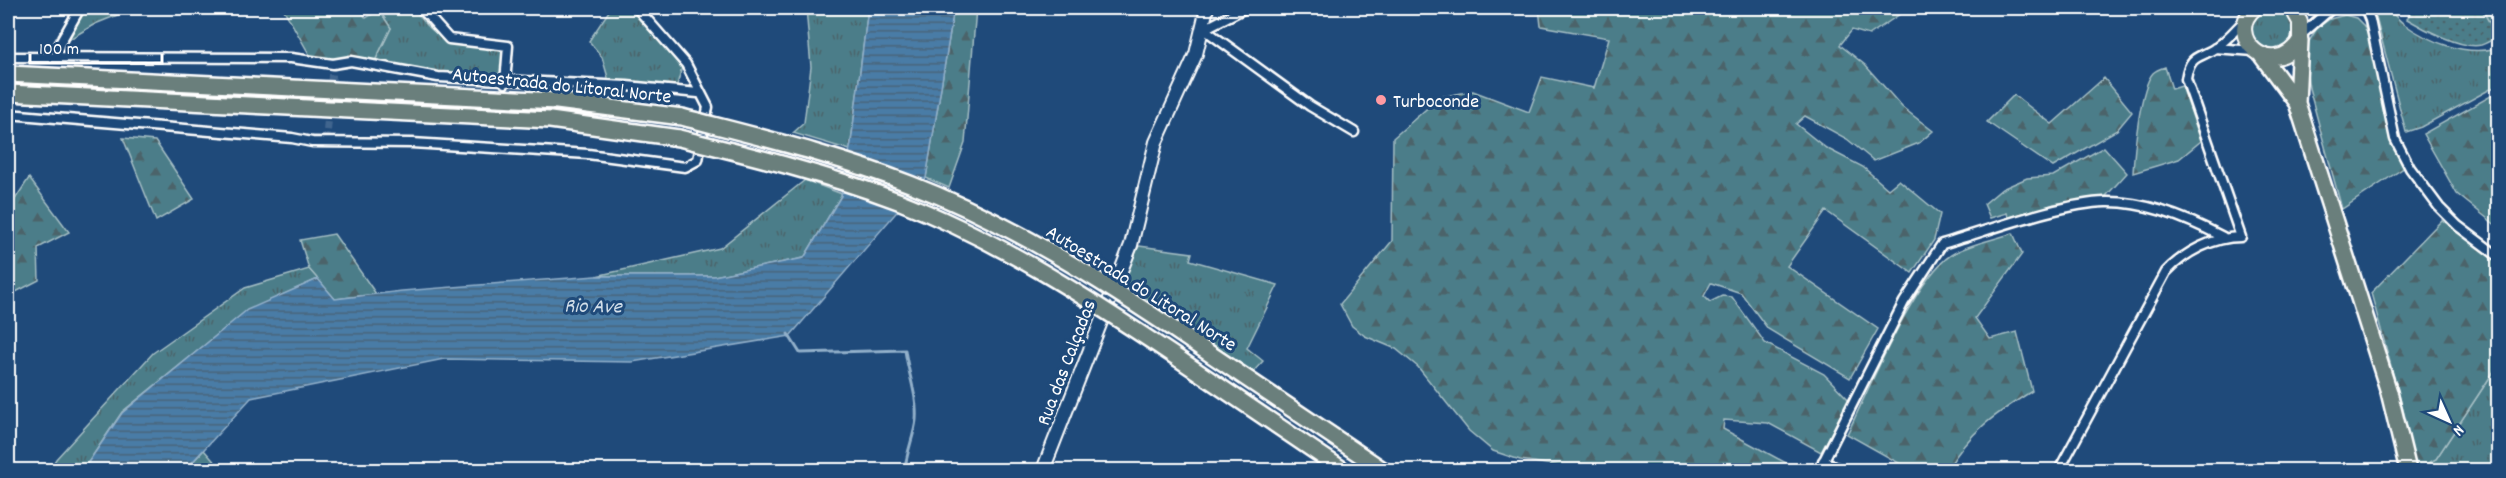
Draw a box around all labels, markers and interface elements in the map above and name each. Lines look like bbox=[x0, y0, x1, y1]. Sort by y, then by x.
scale bar bbox=[30, 27, 162, 65]
text: 100 m bbox=[39, 38, 79, 63]
street label: Autoestrada do Litoral Norte bbox=[451, 62, 673, 112]
place label: Turboconde bbox=[1393, 89, 1479, 117]
marker: Turboconde bbox=[1374, 93, 1388, 107]
street label: Autoestrada do Litoral Norte bbox=[1040, 219, 1241, 360]
water label: Rio Ave bbox=[564, 292, 624, 324]
street label: Rua das Calçadas bbox=[1031, 296, 1105, 430]
north arrow bbox=[2419, 391, 2479, 451]
text: N bbox=[2447, 419, 2469, 441]

